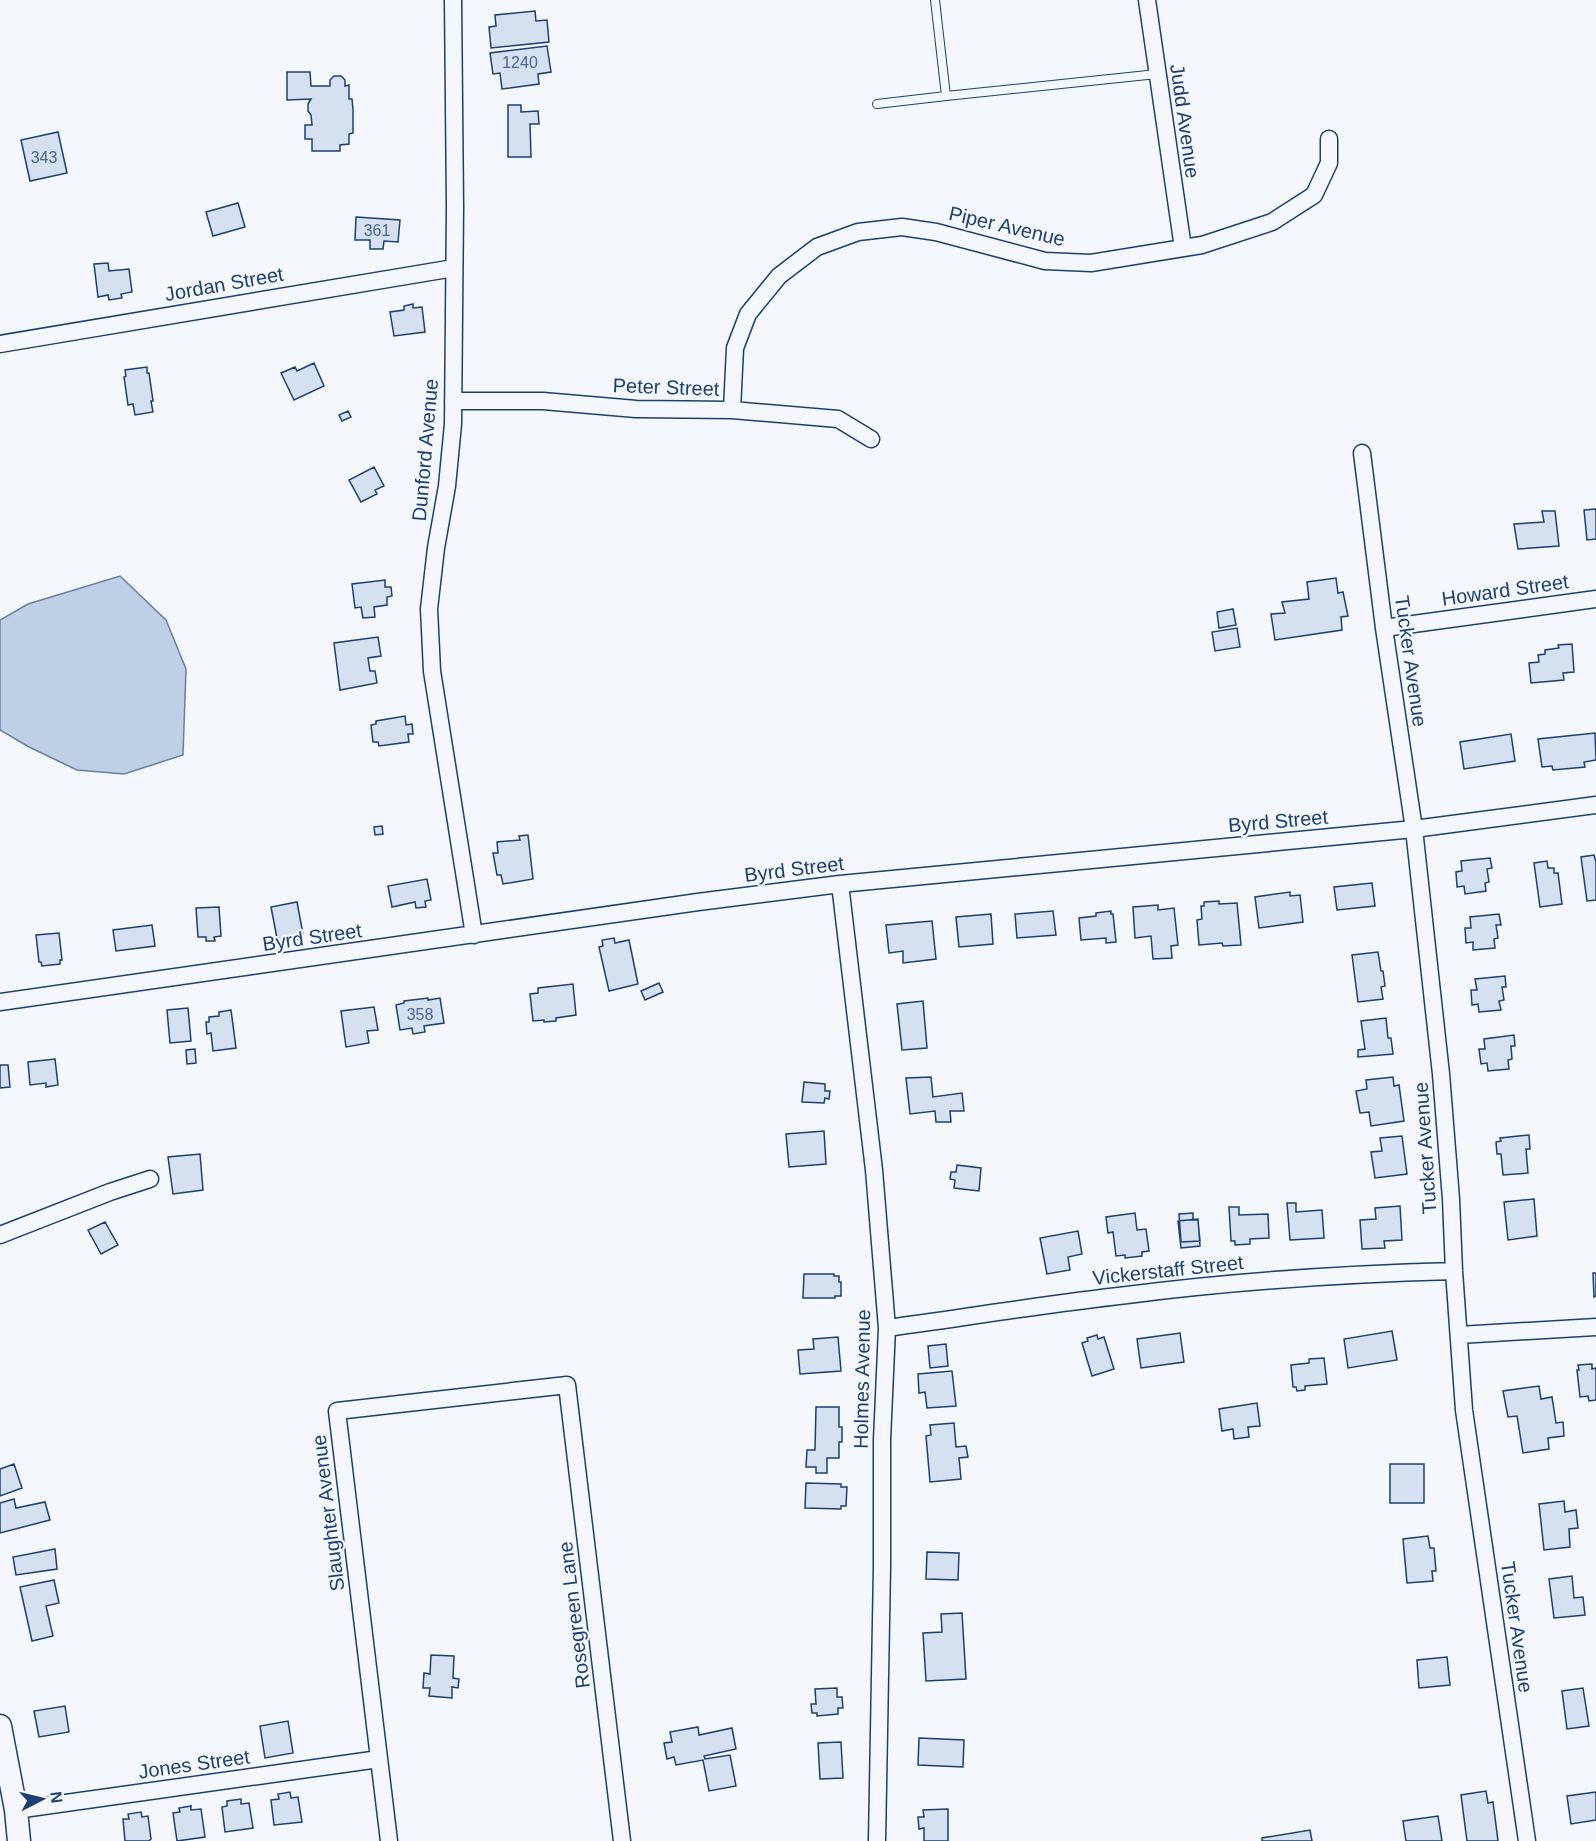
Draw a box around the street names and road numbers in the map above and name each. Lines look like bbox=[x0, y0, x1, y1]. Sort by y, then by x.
street label: Judd Avenue bbox=[1166, 62, 1204, 180]
street label: Piper Avenue bbox=[947, 202, 1067, 250]
street label: Jordan Street bbox=[163, 263, 285, 305]
street label: Peter Street bbox=[612, 374, 720, 400]
street label: Dunford Avenue bbox=[408, 378, 442, 522]
street label: Howard Street bbox=[1440, 570, 1570, 610]
street label: Tucker Avenue bbox=[1391, 594, 1431, 728]
street label: Byrd Street bbox=[1227, 806, 1329, 836]
street label: Byrd Street bbox=[743, 852, 845, 886]
street label: Byrd Street bbox=[261, 919, 363, 955]
street label: Tucker Avenue bbox=[1409, 1081, 1441, 1215]
street label: Vickerstaff Street bbox=[1091, 1251, 1245, 1289]
street label: Holmes Avenue bbox=[850, 1309, 874, 1449]
street label: Slaughter Avenue bbox=[307, 1433, 349, 1593]
street label: Rosegreen Lane bbox=[554, 1540, 594, 1690]
street label: Tucker Avenue bbox=[1497, 1560, 1537, 1694]
street label: Jones Street bbox=[137, 1745, 252, 1783]

